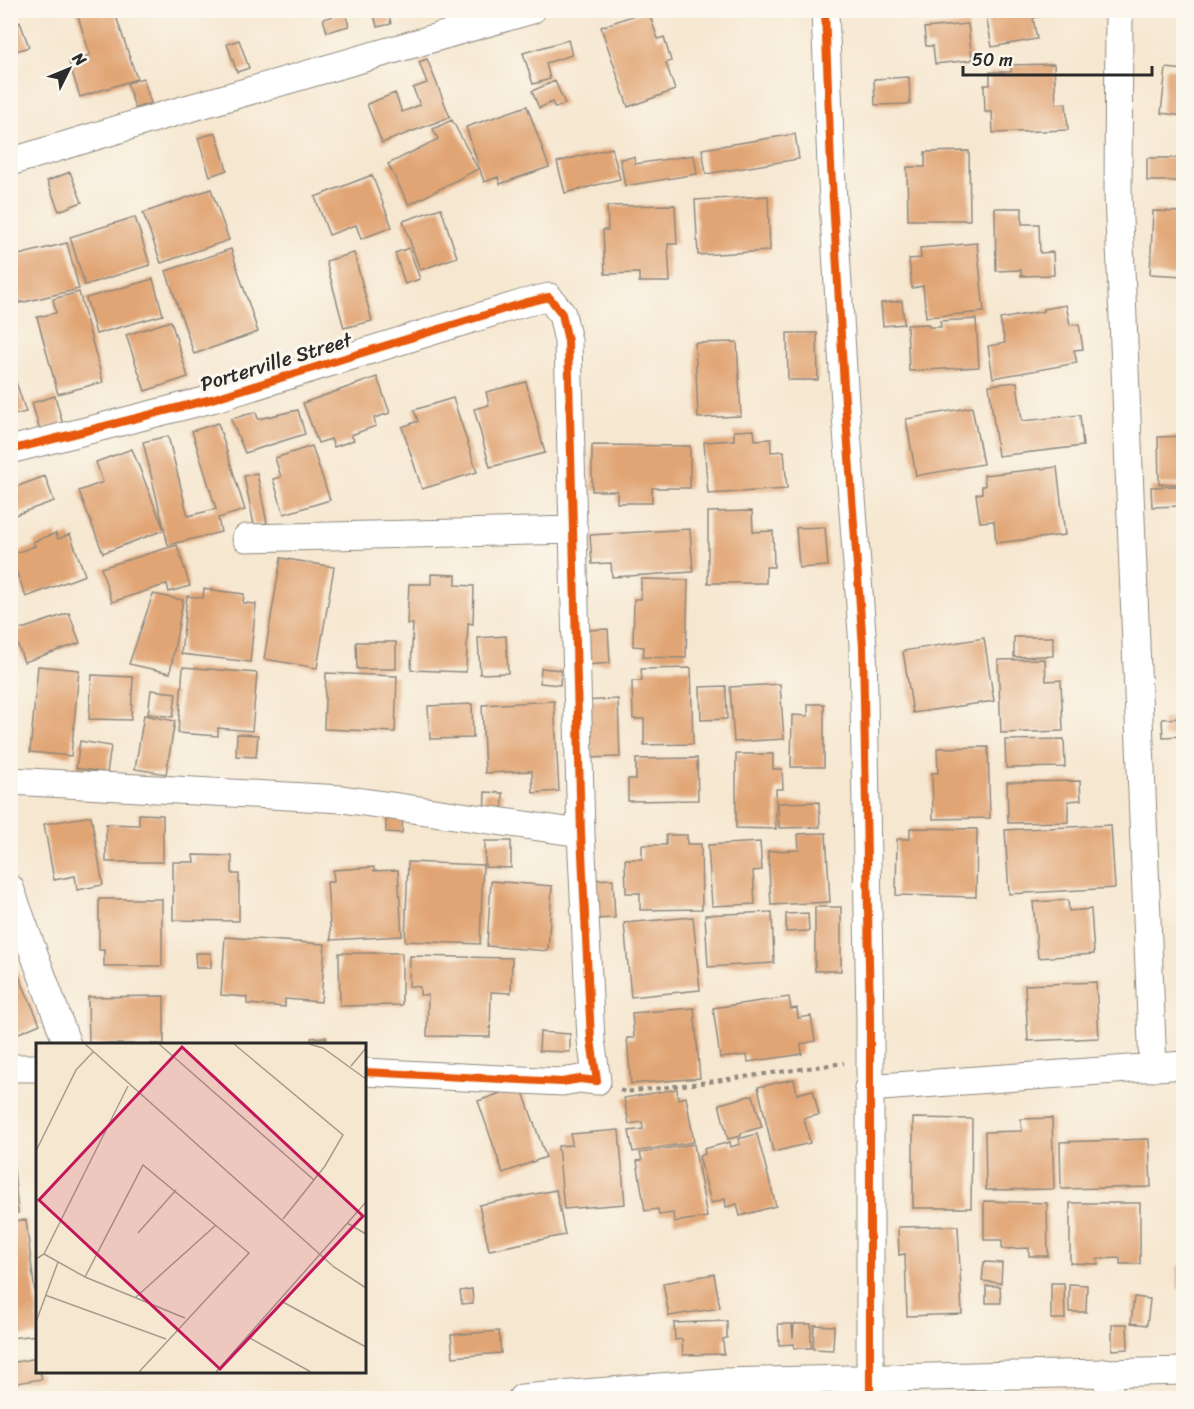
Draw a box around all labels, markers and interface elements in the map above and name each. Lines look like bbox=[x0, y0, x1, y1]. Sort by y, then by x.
north arrow bbox=[39, 39, 99, 99]
scale bar bbox=[963, 39, 1152, 77]
text: N bbox=[65, 44, 95, 74]
text: 50 m bbox=[972, 44, 1013, 76]
street label: Porterville Street bbox=[196, 322, 357, 402]
inset map bbox=[36, 1043, 366, 1373]

